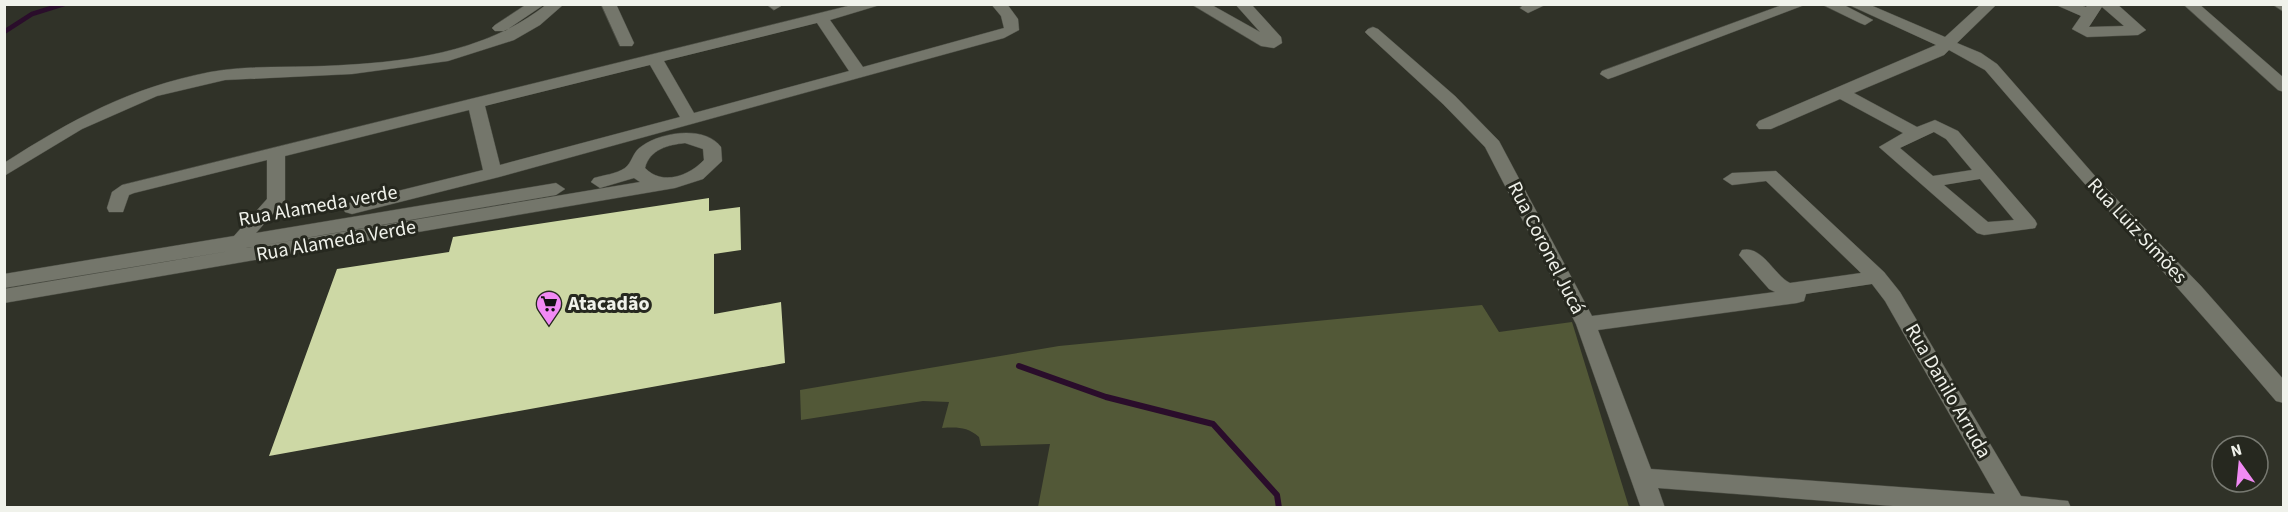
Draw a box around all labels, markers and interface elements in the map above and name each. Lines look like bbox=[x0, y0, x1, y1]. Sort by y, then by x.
street label: Rua Luiz Simões bbox=[2081, 172, 2193, 290]
street label: Rua Coronel Jucá bbox=[1500, 177, 1592, 319]
street label: Rua Alameda verde bbox=[236, 178, 400, 234]
street label: Rua Alameda Verde bbox=[254, 213, 418, 269]
supermarket icon: Atacadão bbox=[534, 289, 564, 327]
place label: Atacadão bbox=[567, 290, 650, 318]
street label: Rua Danilo Arruda bbox=[1898, 318, 1998, 464]
north arrow bbox=[2210, 434, 2270, 494]
text: N bbox=[2228, 438, 2244, 462]

